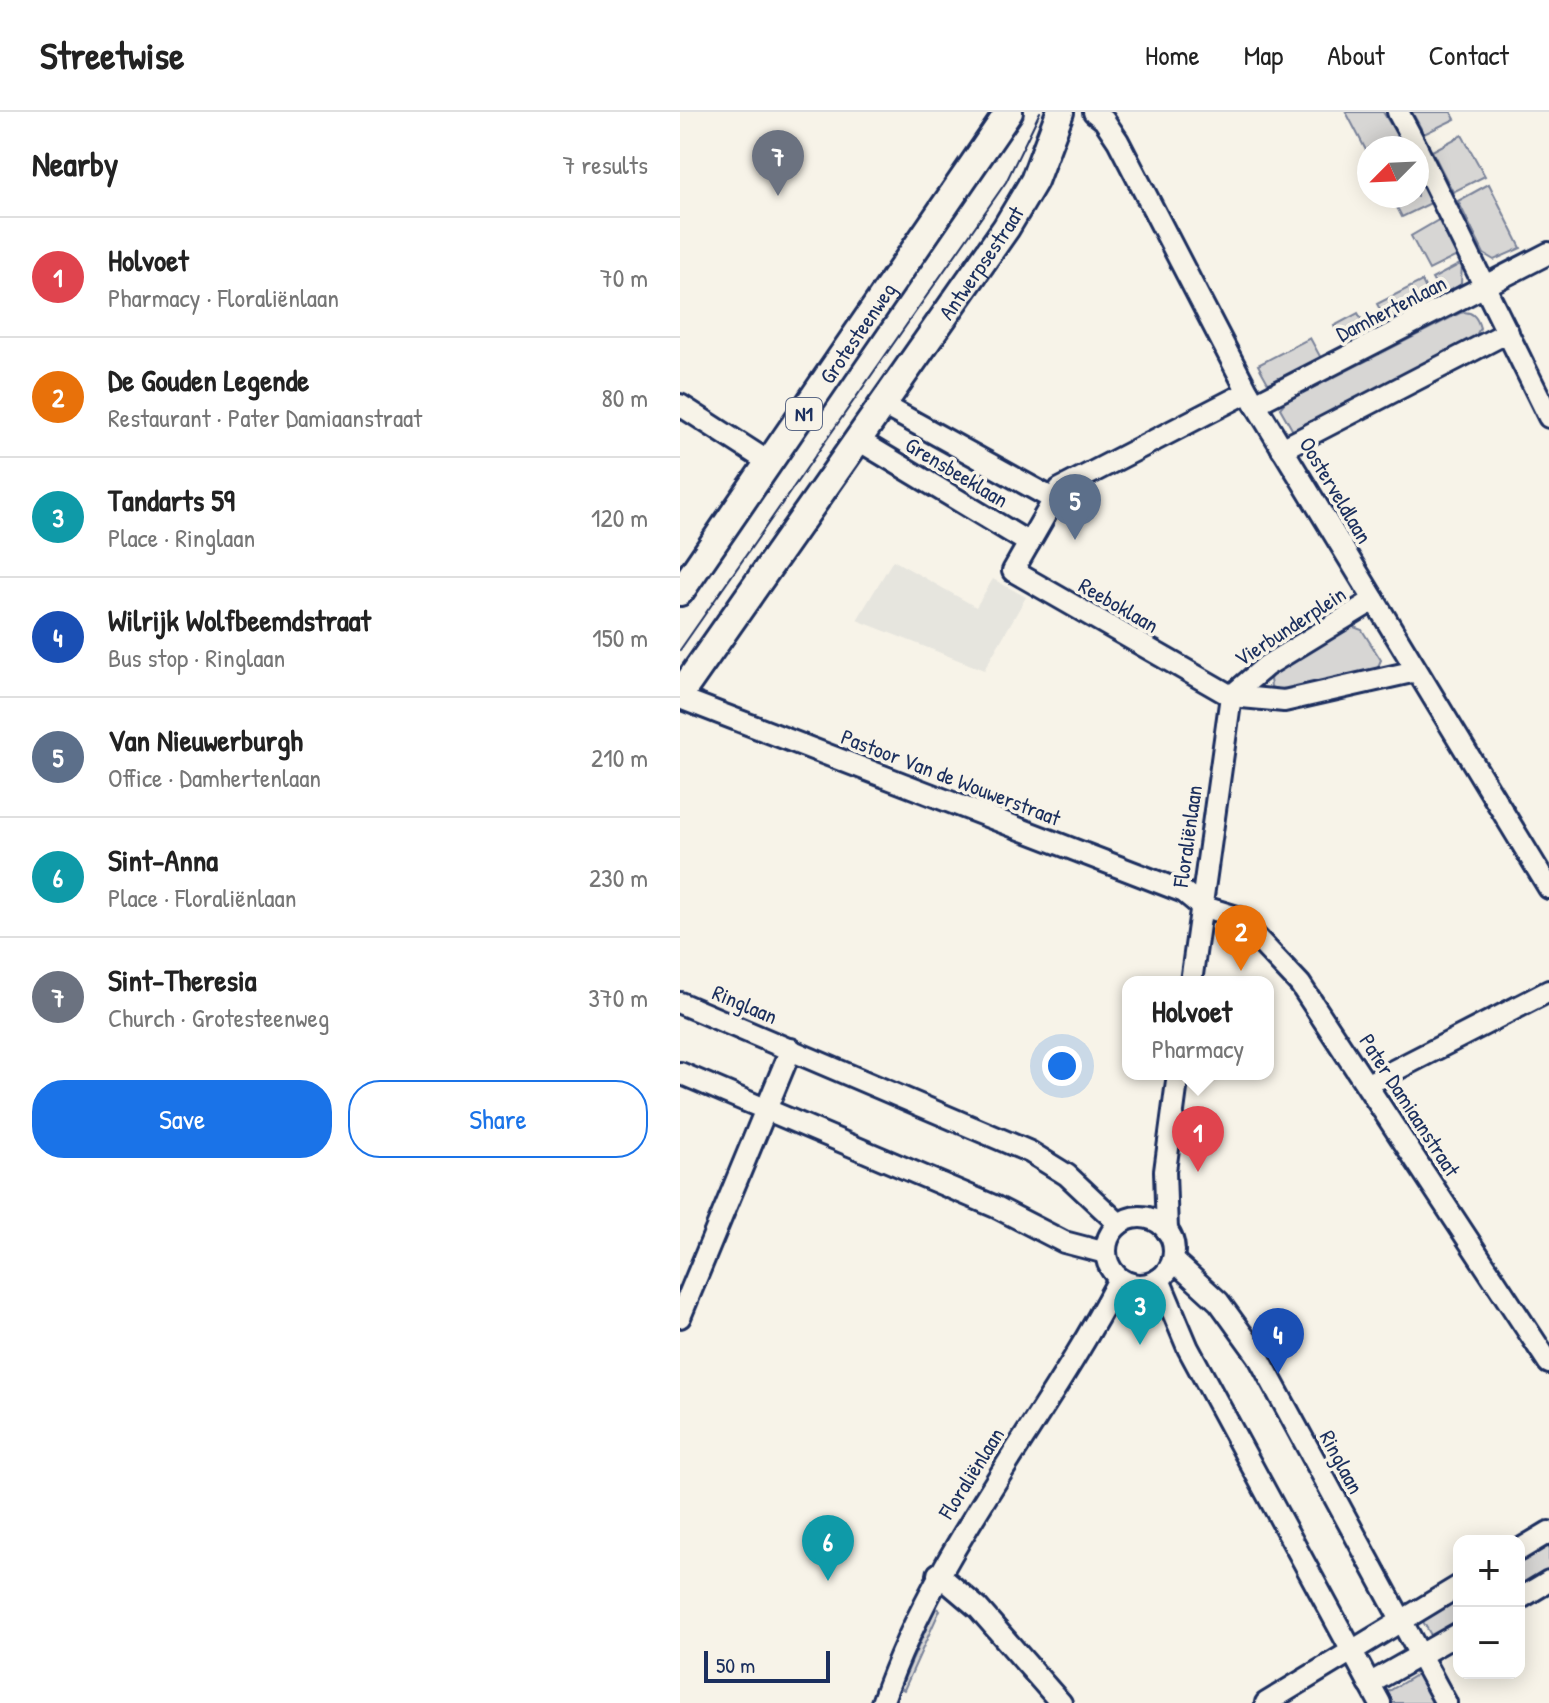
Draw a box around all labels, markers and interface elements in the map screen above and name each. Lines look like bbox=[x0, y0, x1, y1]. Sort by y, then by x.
text: Streetwise bbox=[40, 29, 184, 81]
text: Home bbox=[1145, 36, 1200, 74]
text: Map bbox=[1244, 36, 1283, 74]
text: About bbox=[1327, 36, 1385, 74]
text: Contact bbox=[1429, 36, 1509, 74]
pin: 7 bbox=[752, 130, 804, 196]
north arrow bbox=[1357, 136, 1429, 208]
text: Nearby bbox=[32, 141, 118, 187]
text: 7 results bbox=[563, 147, 648, 182]
street label: Antwerpsestraat bbox=[931, 200, 1031, 326]
text: Holvoet bbox=[108, 240, 188, 280]
text: 1 bbox=[53, 260, 63, 295]
text: 70 m bbox=[600, 260, 648, 295]
street label: Damhertenlaan bbox=[1331, 267, 1451, 349]
street label: Grotesteenweg bbox=[812, 276, 903, 390]
text: Pharmacy · Floraliënlaan bbox=[108, 280, 339, 315]
text: De Gouden Legende bbox=[108, 360, 309, 400]
text: 2 bbox=[52, 380, 64, 415]
text: 80 m bbox=[601, 380, 648, 415]
road number: N1 bbox=[786, 398, 822, 430]
text: Restaurant · Pater Damiaanstraat bbox=[108, 400, 422, 435]
street label: Grensbeeklaan bbox=[900, 430, 1014, 514]
street label: Oosterveldlaan bbox=[1292, 431, 1380, 549]
pin: 5 bbox=[1049, 474, 1101, 540]
text: Tandarts 59 bbox=[108, 480, 235, 520]
text: 3 bbox=[52, 500, 64, 535]
text: 120 m bbox=[591, 500, 648, 535]
text: Place · Ringlaan bbox=[108, 520, 255, 555]
street label: Reeboklaan bbox=[1074, 570, 1164, 640]
street label: Vierbunderplein bbox=[1229, 579, 1351, 673]
text: Wilrijk Wolfbeemdstraat bbox=[108, 600, 371, 640]
text: 4 bbox=[53, 620, 63, 655]
text: 150 m bbox=[592, 620, 648, 655]
text: Bus stop · Ringlaan bbox=[108, 640, 285, 675]
text: Van Nieuwerburgh bbox=[108, 720, 303, 760]
street label: Pastoor Van de Wouwerstraat bbox=[837, 721, 1065, 833]
text: 5 bbox=[53, 740, 64, 775]
text: 210 m bbox=[591, 740, 648, 775]
text: Office · Damhertenlaan bbox=[108, 760, 321, 795]
street label: Floraliënlaan bbox=[1165, 783, 1209, 890]
text: Sint-Anna bbox=[108, 840, 218, 880]
text: 6 bbox=[53, 860, 63, 895]
text: 230 m bbox=[589, 860, 648, 895]
text: Place · Floraliënlaan bbox=[108, 880, 296, 915]
pin: 2 bbox=[1215, 905, 1267, 971]
text: Sint-Theresia bbox=[108, 960, 257, 1000]
popup bbox=[1122, 976, 1274, 1080]
street label: Ringlaan bbox=[708, 977, 782, 1031]
text: 7 bbox=[52, 980, 64, 1015]
text: 370 m bbox=[588, 980, 648, 1015]
text: Holvoet bbox=[1152, 991, 1232, 1031]
text: Church · Grotesteenweg bbox=[108, 1000, 329, 1035]
street label: Pater Damiaanstraat bbox=[1353, 1028, 1468, 1183]
text: Pharmacy bbox=[1152, 1031, 1244, 1066]
your location bbox=[1042, 1046, 1082, 1086]
button: Save bbox=[32, 1080, 332, 1158]
button: Share bbox=[348, 1080, 648, 1158]
pin: 1 bbox=[1172, 1106, 1224, 1172]
pin: 3 bbox=[1114, 1279, 1166, 1345]
pin: 4 bbox=[1252, 1308, 1304, 1374]
street label: Floraliënlaan bbox=[931, 1422, 1011, 1525]
street label: Ringlaan bbox=[1313, 1425, 1371, 1499]
pin: 6 bbox=[802, 1515, 854, 1581]
map controls bbox=[1453, 1535, 1525, 1679]
button: + bbox=[1453, 1535, 1525, 1607]
button: − bbox=[1453, 1607, 1525, 1679]
scale bar bbox=[704, 1647, 830, 1683]
text: 50 m bbox=[716, 1650, 755, 1680]

